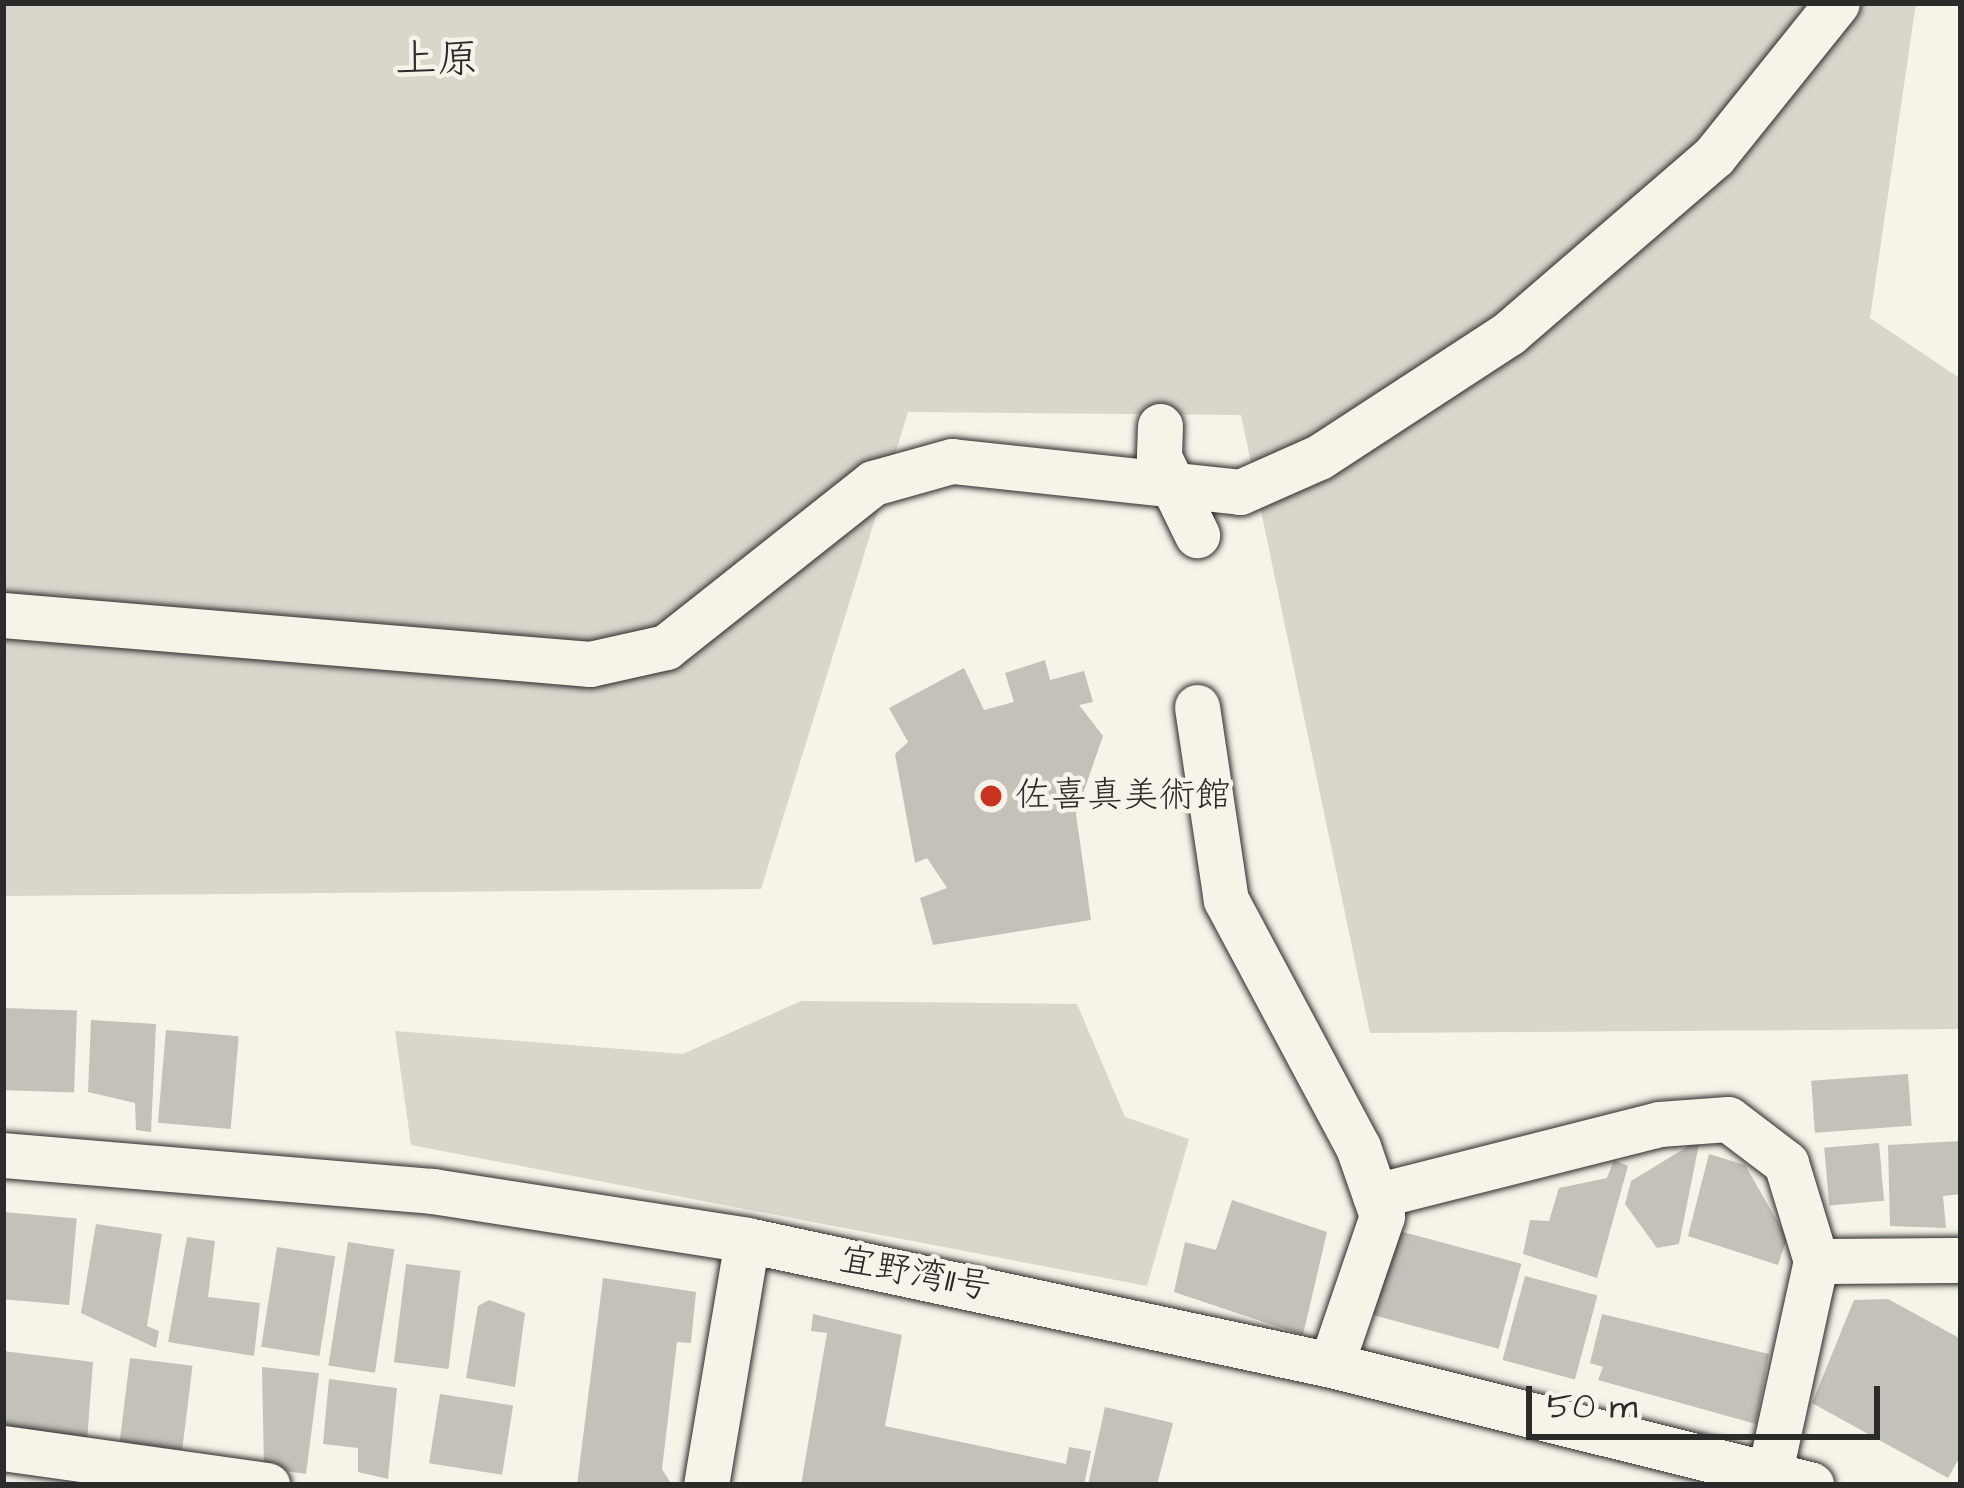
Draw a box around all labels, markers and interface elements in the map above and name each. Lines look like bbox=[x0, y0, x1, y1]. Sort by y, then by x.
district label: 上原 bbox=[395, 35, 479, 85]
place label: 佐喜真美術館 bbox=[1015, 774, 1231, 818]
marker: 佐喜真美術館 bbox=[978, 783, 1004, 809]
street label: 宜野湾11号 bbox=[836, 1238, 994, 1310]
scale bar bbox=[1532, 1362, 1886, 1436]
text: 50 m bbox=[1547, 1381, 1638, 1432]

